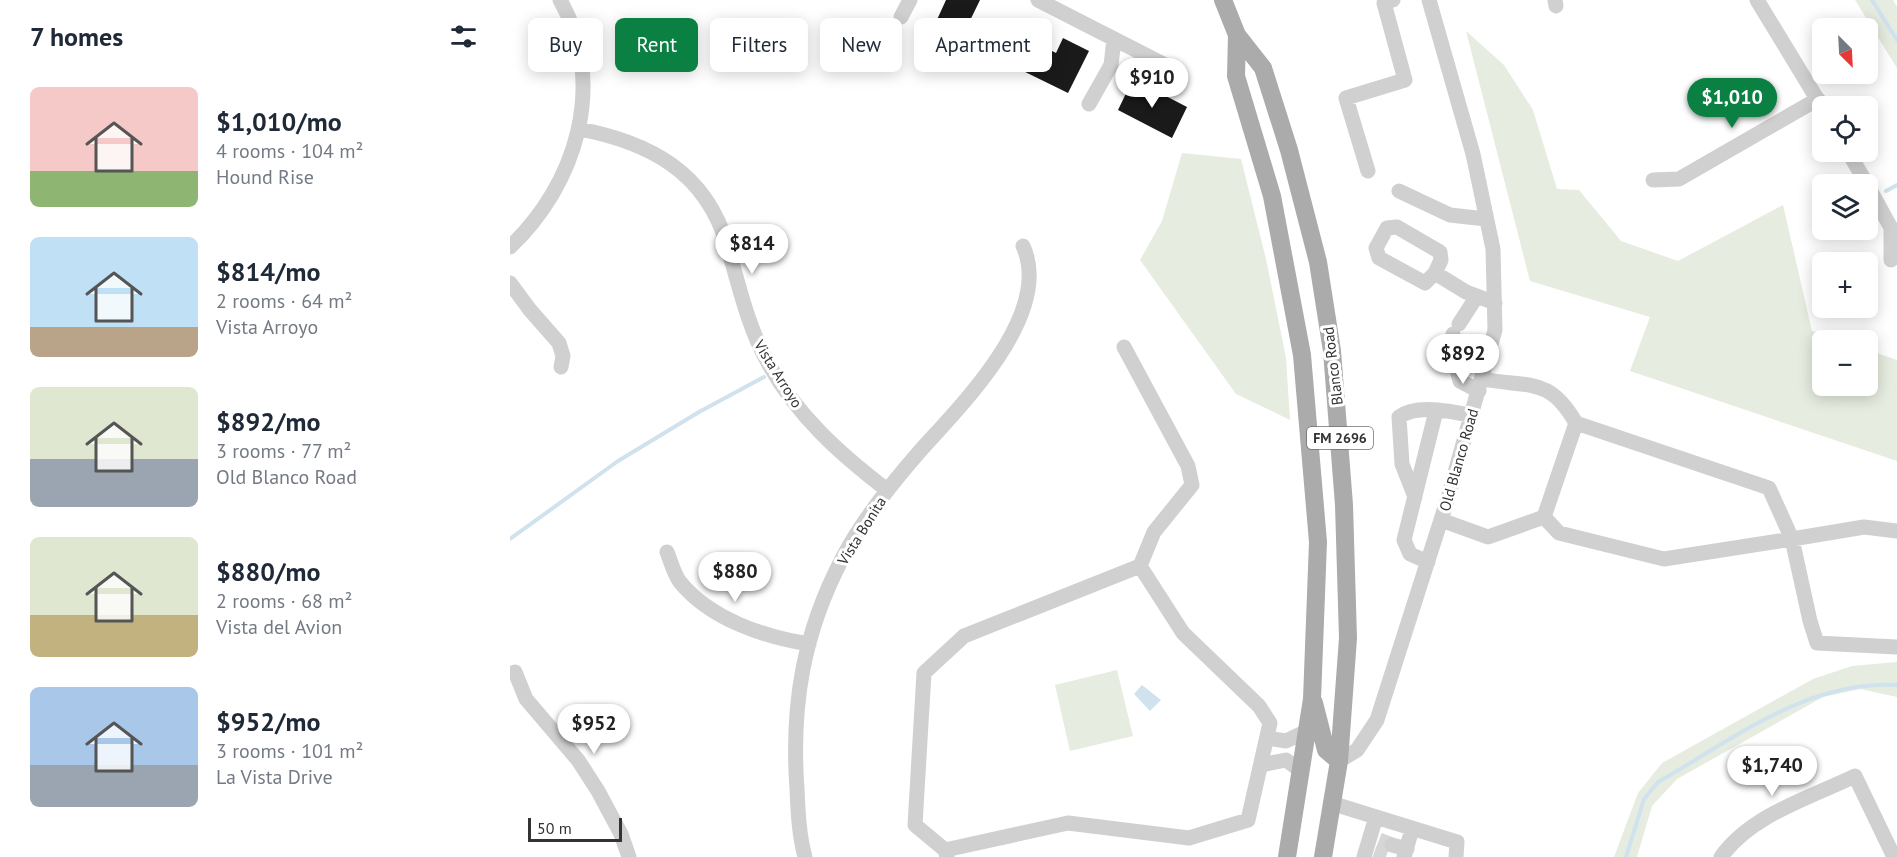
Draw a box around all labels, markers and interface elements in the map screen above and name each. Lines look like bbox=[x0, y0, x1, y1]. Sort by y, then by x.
chip: Buy bbox=[528, 18, 603, 72]
chip: Rent bbox=[615, 18, 698, 72]
chip: Filters bbox=[710, 18, 808, 72]
chip: New bbox=[820, 18, 902, 72]
chip: Apartment bbox=[914, 18, 1052, 72]
north arrow bbox=[1812, 18, 1878, 84]
map controls bbox=[1812, 18, 1878, 396]
text: 7 homes bbox=[30, 20, 123, 53]
icon: filters bbox=[447, 20, 480, 53]
pin: $910 bbox=[1116, 58, 1188, 109]
text: $910 bbox=[1129, 64, 1175, 90]
pin: $1,010 bbox=[1683, 78, 1781, 129]
text: $1,010 bbox=[1701, 84, 1763, 110]
button: locate bbox=[1812, 96, 1878, 162]
text: $1,010/mo bbox=[216, 105, 342, 138]
icon: home bbox=[78, 111, 150, 183]
text: 4 rooms · 104 m² bbox=[216, 138, 363, 164]
text: Hound Rise bbox=[216, 164, 314, 190]
button: layers bbox=[1812, 174, 1878, 240]
pin: $814 bbox=[716, 224, 788, 275]
text: $814 bbox=[729, 230, 775, 256]
button: + bbox=[1812, 252, 1878, 318]
text: $814/mo bbox=[216, 255, 320, 288]
icon: home bbox=[78, 261, 150, 333]
text: 2 rooms · 64 m² bbox=[216, 288, 352, 314]
text: Vista Arroyo bbox=[216, 314, 318, 340]
street label: Blanco Road bbox=[1318, 326, 1347, 406]
button: − bbox=[1812, 330, 1878, 396]
pin: $892 bbox=[1427, 334, 1499, 385]
street label: Vista Arroyo bbox=[750, 335, 807, 411]
text: $892 bbox=[1440, 340, 1486, 366]
text: $892/mo bbox=[216, 405, 320, 438]
street label: Old Blanco Road bbox=[1435, 406, 1482, 513]
icon: home bbox=[78, 411, 150, 483]
road number: FM 2696 bbox=[1307, 427, 1373, 449]
text: 3 rooms · 77 m² bbox=[216, 438, 351, 464]
text: Old Blanco Road bbox=[216, 464, 357, 490]
street label: Vista Bonita bbox=[833, 493, 890, 569]
pin: $880 bbox=[699, 552, 771, 603]
text: $880/mo bbox=[216, 555, 320, 588]
text: $880 bbox=[712, 558, 758, 584]
icon: home bbox=[78, 561, 150, 633]
text: 2 rooms · 68 m² bbox=[216, 588, 352, 614]
text: Vista del Avion bbox=[216, 614, 342, 640]
pin: $952 bbox=[558, 704, 630, 755]
text: $952/mo bbox=[216, 705, 320, 738]
text: $952 bbox=[571, 710, 617, 736]
icon: home bbox=[78, 711, 150, 783]
text: 3 rooms · 101 m² bbox=[216, 738, 363, 764]
pin: $1,740 bbox=[1723, 746, 1821, 797]
text: $1,740 bbox=[1741, 752, 1803, 778]
text: La Vista Drive bbox=[216, 764, 333, 790]
scale bar bbox=[528, 815, 622, 842]
text: 50 m bbox=[537, 818, 572, 838]

